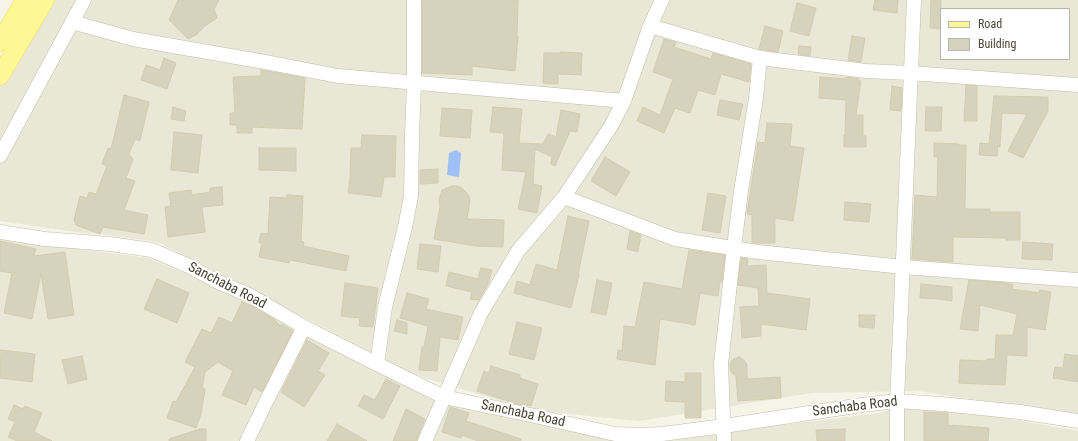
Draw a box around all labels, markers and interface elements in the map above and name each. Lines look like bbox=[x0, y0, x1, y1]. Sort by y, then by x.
legend bbox=[940, 8, 1070, 60]
text: Road bbox=[978, 17, 1002, 31]
text: Building bbox=[978, 37, 1016, 51]
street label: Sanchaba Road bbox=[185, 259, 269, 313]
street label: Sanchaba Road bbox=[811, 393, 899, 421]
street label: Sanchaba Road bbox=[479, 397, 567, 431]

